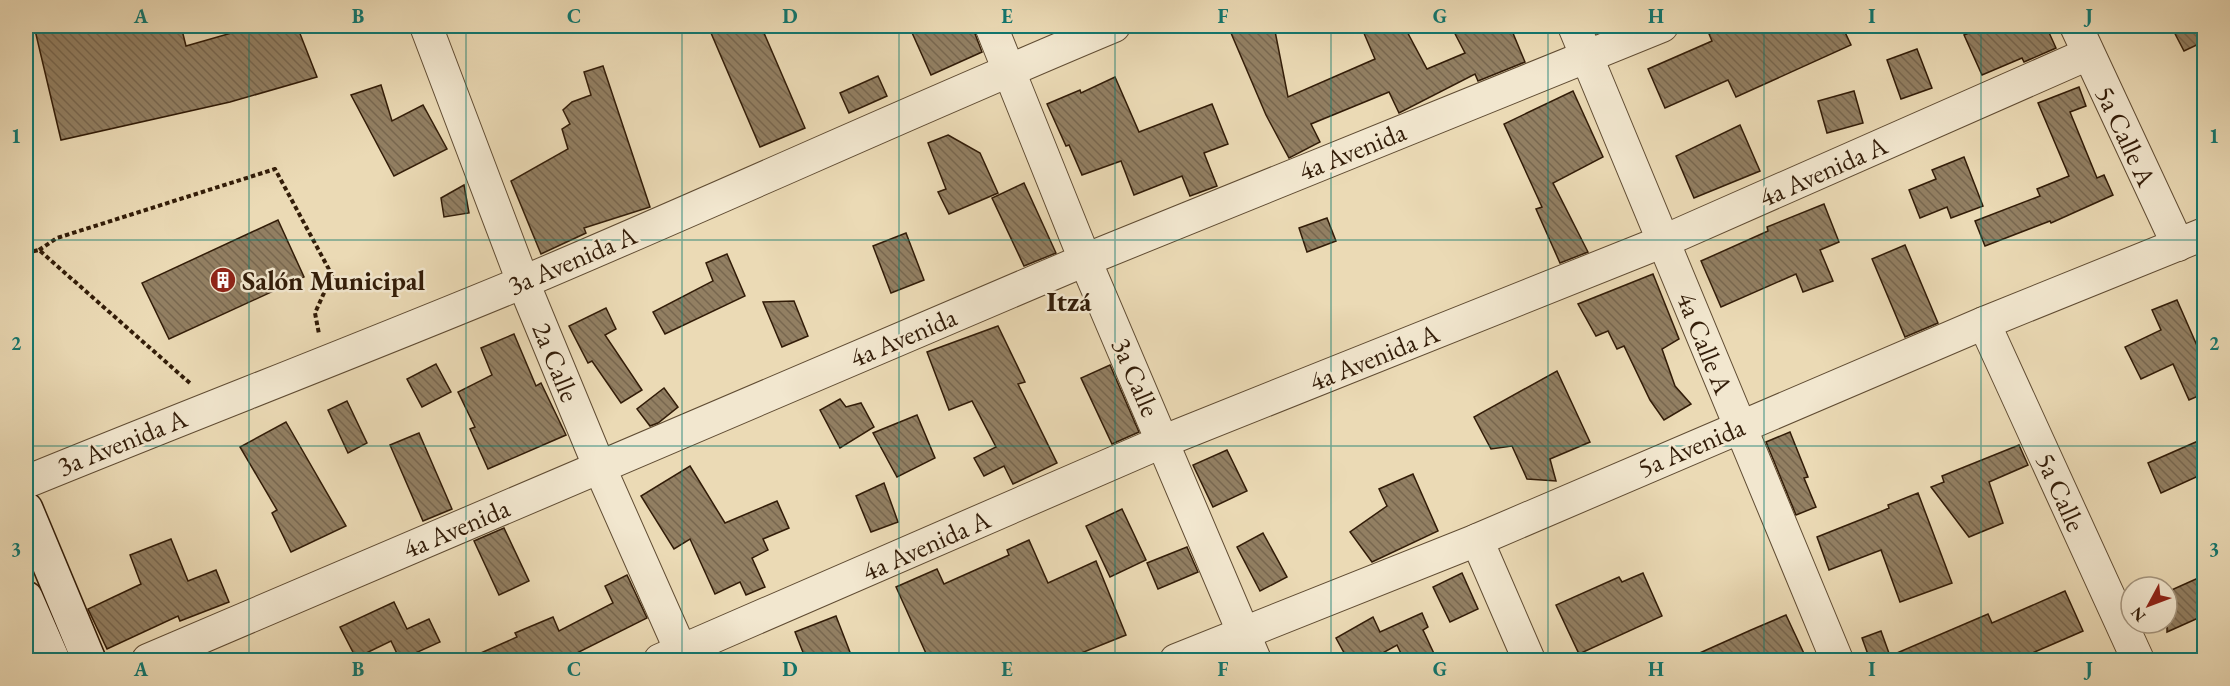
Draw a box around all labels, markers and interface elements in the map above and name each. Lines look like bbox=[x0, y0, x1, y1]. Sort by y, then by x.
text: A bbox=[133, 3, 149, 29]
text: B bbox=[352, 3, 364, 29]
text: C bbox=[567, 3, 581, 29]
text: D bbox=[782, 3, 798, 29]
text: E bbox=[1001, 3, 1013, 29]
text: F bbox=[1218, 3, 1229, 29]
text: G bbox=[1433, 3, 1447, 29]
text: H bbox=[1648, 3, 1664, 29]
text: I bbox=[1868, 3, 1876, 29]
text: J bbox=[2083, 3, 2093, 29]
street label: 5a Calle A bbox=[2088, 80, 2165, 192]
street label: 4a Avenida bbox=[1293, 114, 1411, 188]
text: 1 bbox=[11, 123, 21, 149]
text: 1 bbox=[2209, 123, 2219, 149]
street label: 4a Avenida A bbox=[1753, 127, 1893, 215]
street label: 3a Avenida A bbox=[502, 217, 642, 303]
place label: Salón Municipal bbox=[242, 263, 426, 298]
building icon: Salón Municipal bbox=[208, 265, 238, 295]
district label: Itzá bbox=[1046, 283, 1092, 319]
street label: 4a Calle A bbox=[1669, 287, 1741, 399]
street label: 4a Avenida bbox=[844, 299, 962, 375]
street label: 4a Avenida A bbox=[1304, 315, 1444, 399]
street label: 2a Calle bbox=[524, 317, 588, 407]
text: 2 bbox=[11, 330, 22, 356]
text: 2 bbox=[2209, 330, 2220, 356]
street label: 3a Calle bbox=[1104, 332, 1168, 422]
street label: 3a Avenida A bbox=[52, 400, 192, 484]
street label: 5a Avenida bbox=[1632, 409, 1750, 485]
street label: 5a Calle bbox=[2028, 447, 2094, 537]
street label: 4a Avenida bbox=[397, 490, 515, 566]
street label: 4a Avenida A bbox=[856, 501, 996, 589]
text: 3 bbox=[11, 536, 21, 562]
text: 3 bbox=[2209, 536, 2219, 562]
north arrow bbox=[2119, 575, 2179, 635]
text: N bbox=[2126, 603, 2150, 626]
text: A bbox=[133, 656, 149, 682]
text: B bbox=[352, 656, 364, 682]
text: C bbox=[567, 656, 581, 682]
text: D bbox=[782, 656, 798, 682]
text: E bbox=[1001, 656, 1013, 682]
text: F bbox=[1218, 656, 1229, 682]
text: G bbox=[1433, 656, 1447, 682]
text: H bbox=[1648, 656, 1664, 682]
text: I bbox=[1868, 656, 1876, 682]
text: J bbox=[2083, 656, 2093, 682]

